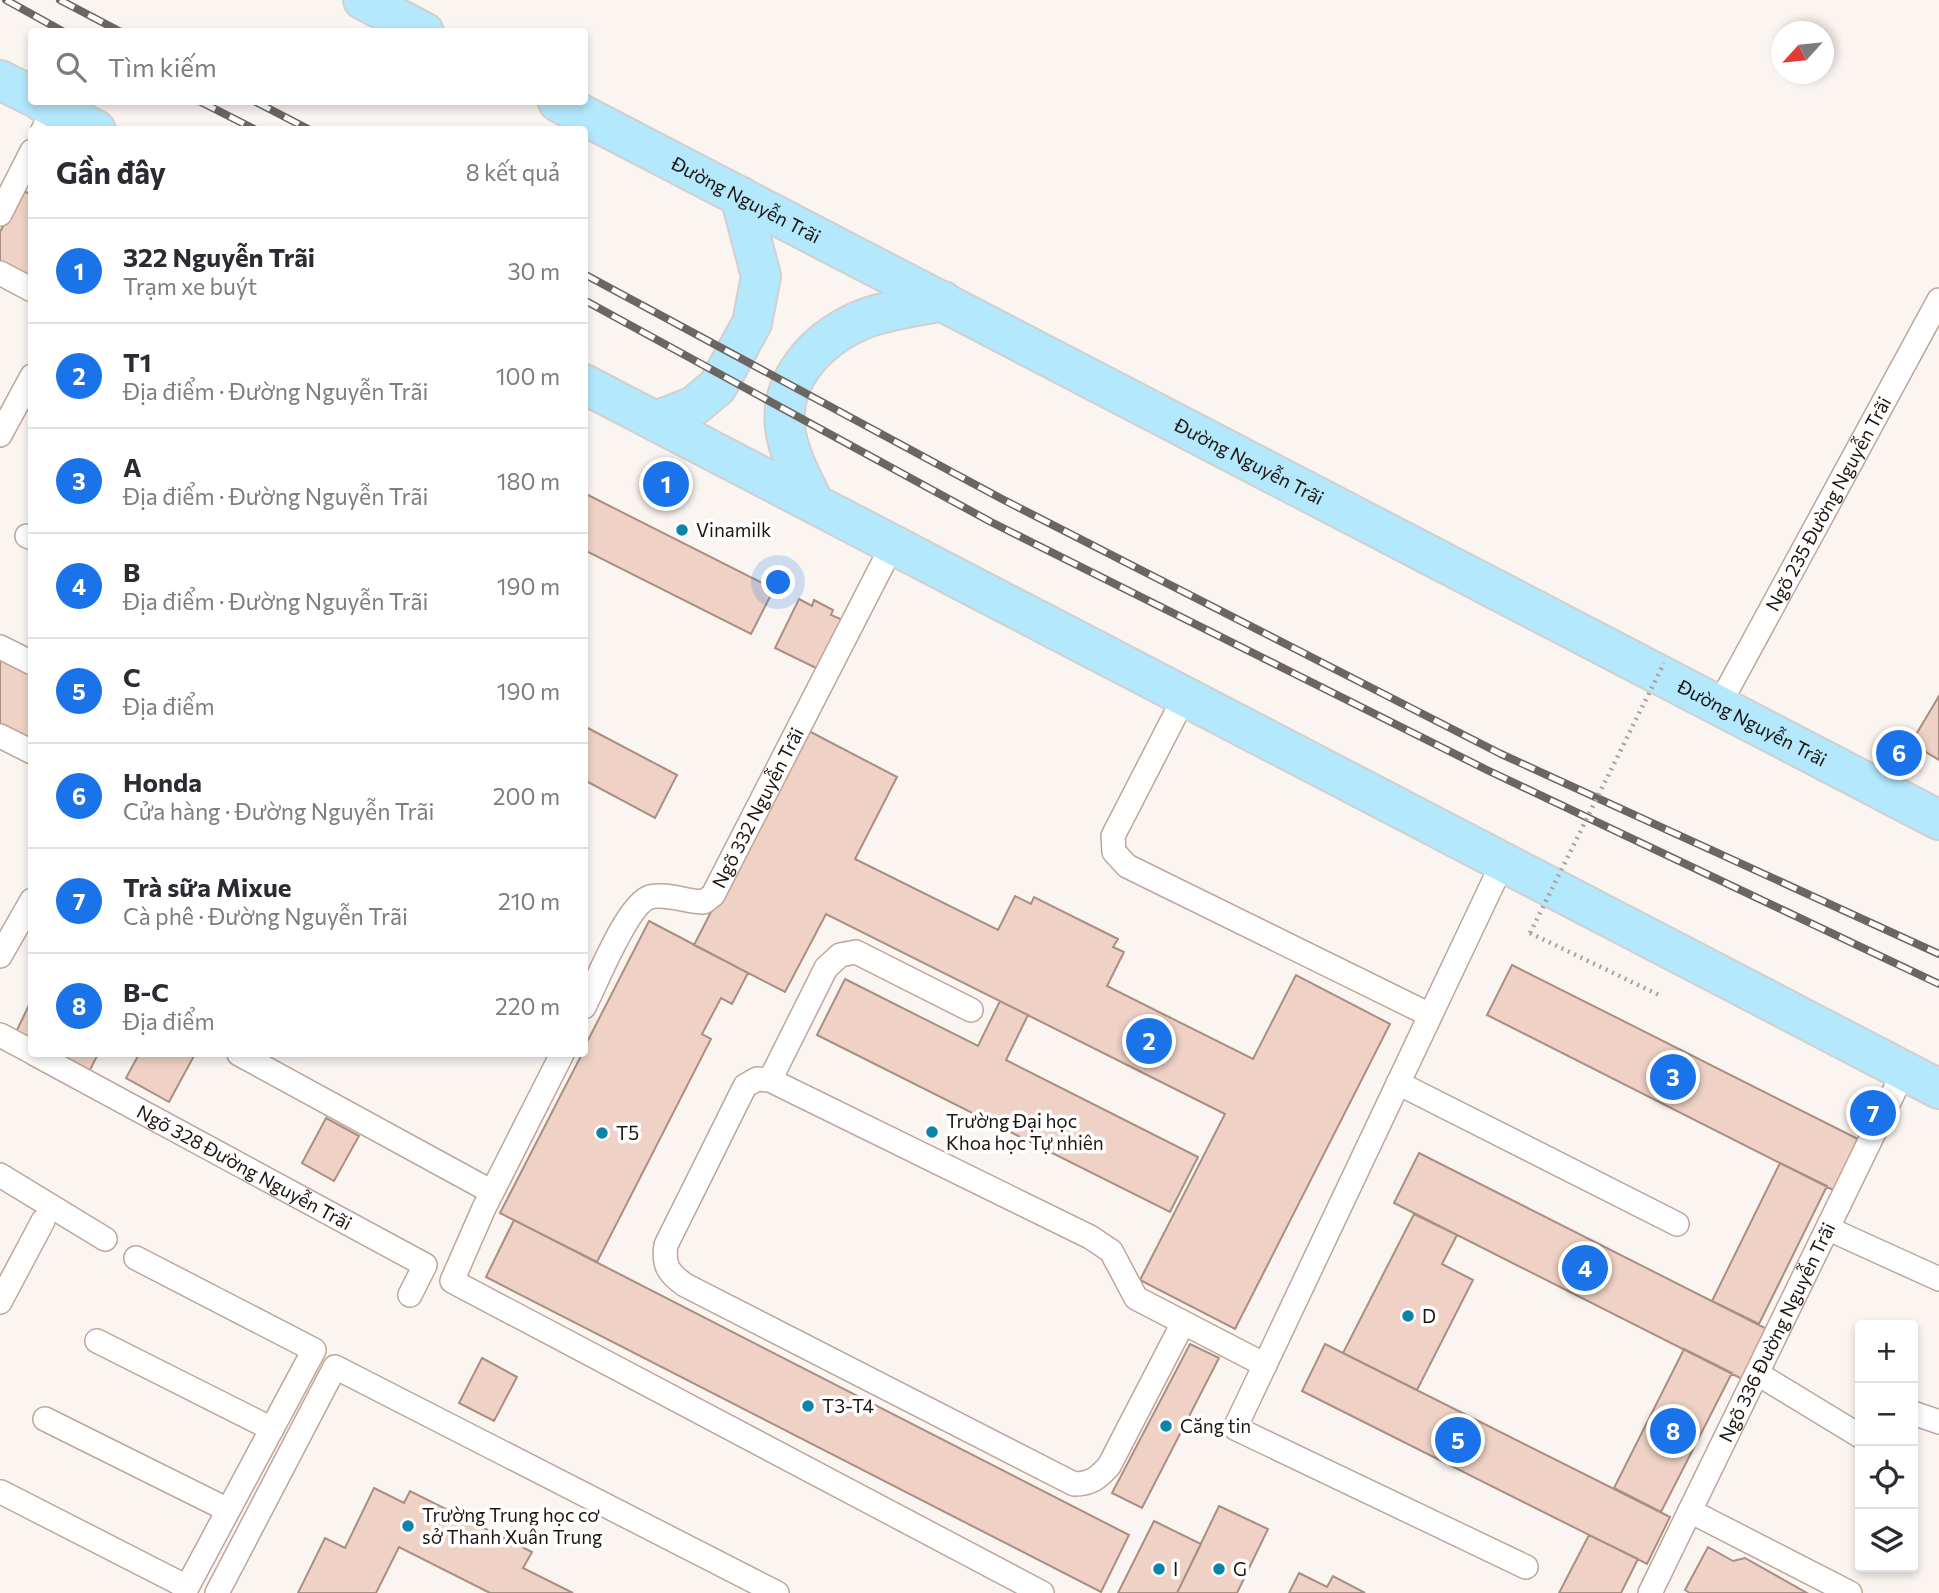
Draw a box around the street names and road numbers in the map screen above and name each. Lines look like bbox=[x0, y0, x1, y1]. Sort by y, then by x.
street label: Đường Nguyễn Trãi bbox=[667, 151, 825, 248]
street label: Ngõ 235 Đường Nguyễn Trãi bbox=[1760, 392, 1895, 615]
street label: Đường Nguyễn Trãi bbox=[1170, 412, 1328, 509]
street label: Đường Nguyễn Trãi bbox=[1673, 674, 1831, 771]
street label: Ngõ 332 Nguyễn Trãi bbox=[707, 723, 808, 892]
street label: Ngõ 328 Đường Nguyễn Trãi bbox=[133, 1099, 356, 1234]
street label: Ngõ 336 Đường Nguyễn Trãi bbox=[1713, 1219, 1840, 1446]

